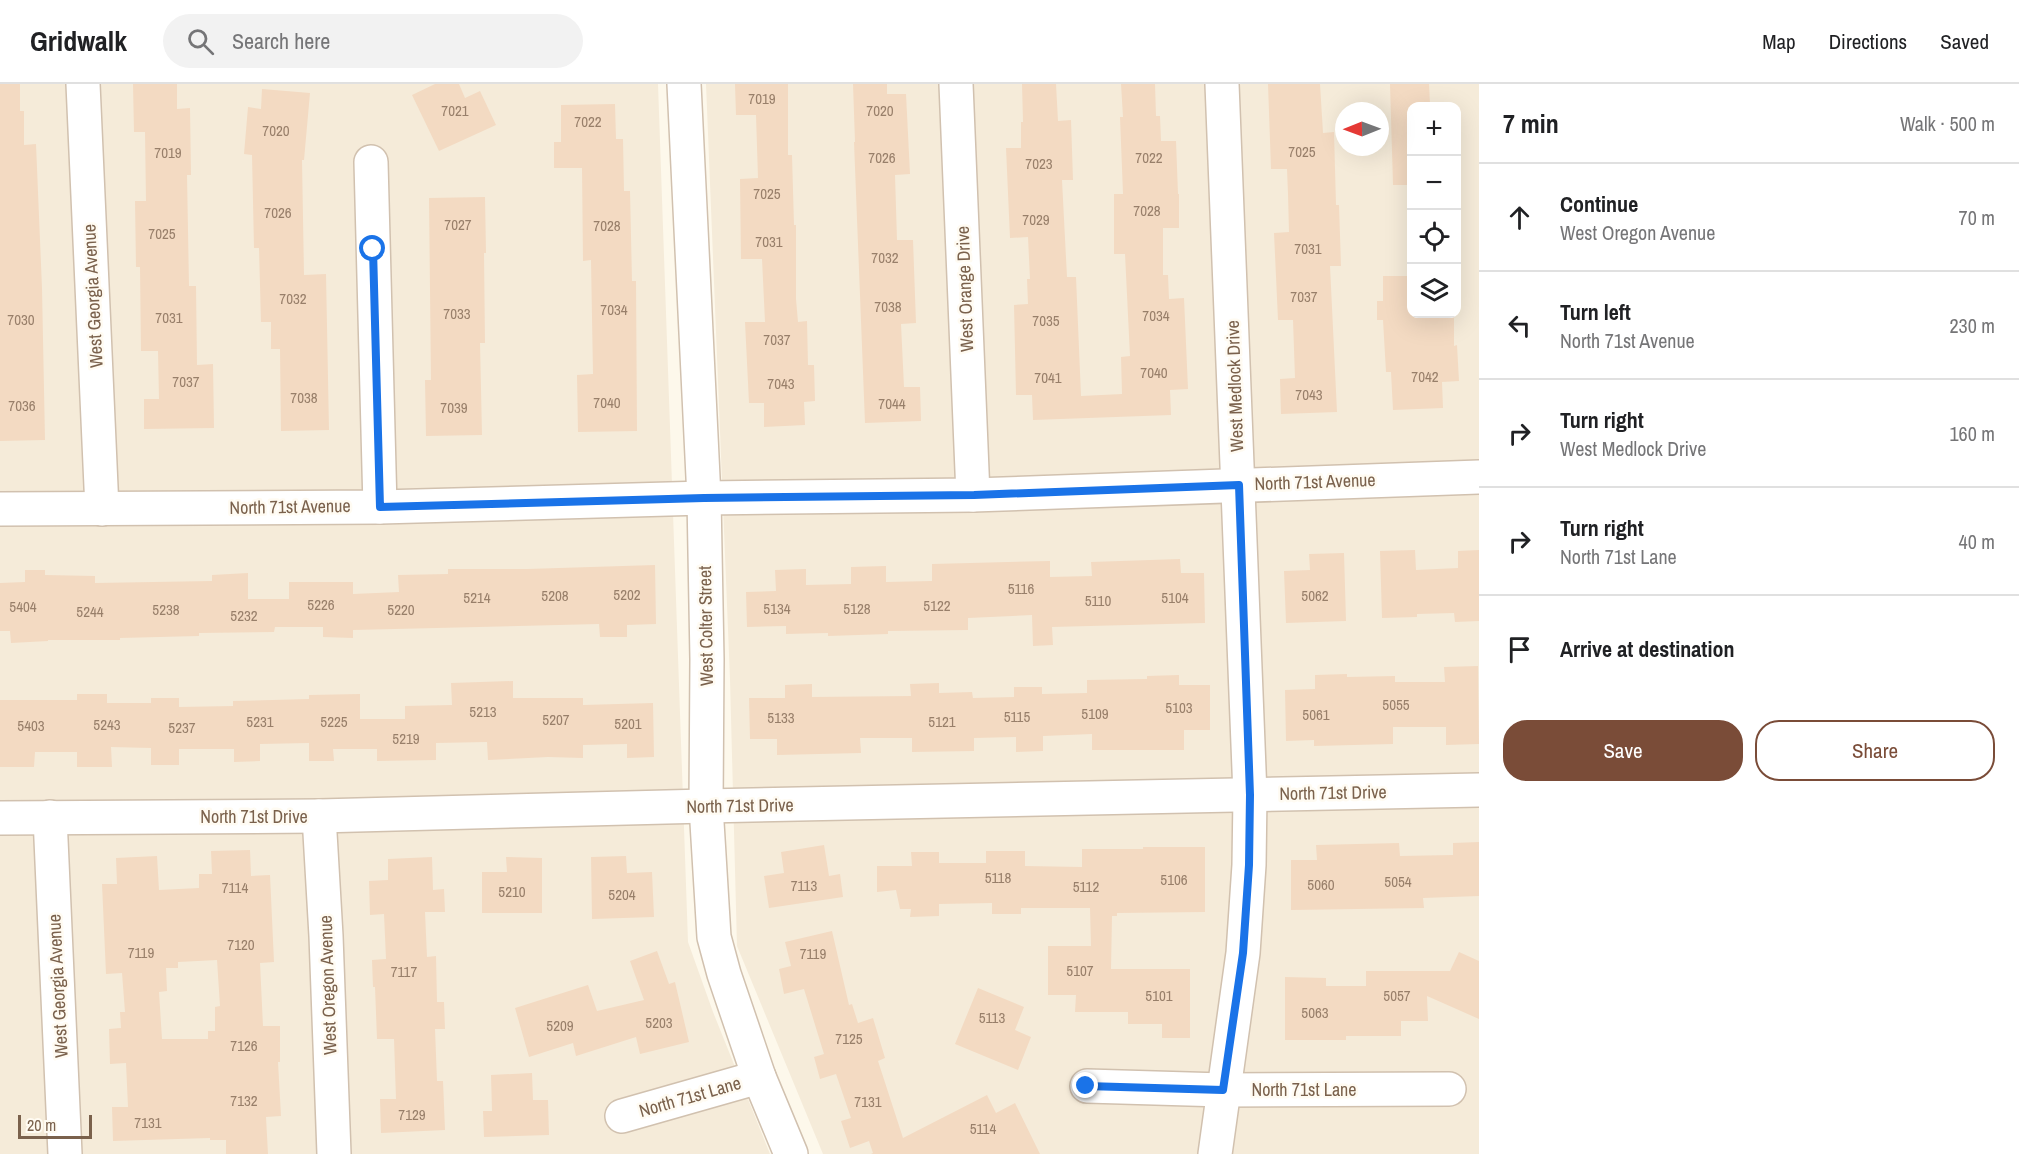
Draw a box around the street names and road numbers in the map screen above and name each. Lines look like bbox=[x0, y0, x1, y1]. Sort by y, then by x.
street label: West Georgia Avenue bbox=[76, 224, 109, 369]
street label: West Orange Drive bbox=[950, 226, 979, 352]
street label: West Medlock Drive bbox=[1220, 320, 1249, 452]
street label: North 71st Avenue bbox=[1254, 467, 1376, 496]
street label: North 71st Avenue bbox=[229, 493, 351, 520]
street label: West Colter Street bbox=[692, 566, 719, 686]
street label: North 71st Drive bbox=[1279, 779, 1387, 806]
street label: North 71st Drive bbox=[686, 792, 794, 819]
street label: North 71st Drive bbox=[200, 804, 308, 829]
street label: West Georgia Avenue bbox=[41, 914, 74, 1059]
street label: West Oregon Avenue bbox=[313, 915, 342, 1055]
street label: North 71st Lane bbox=[636, 1070, 744, 1123]
street label: North 71st Lane bbox=[1251, 1077, 1357, 1102]

